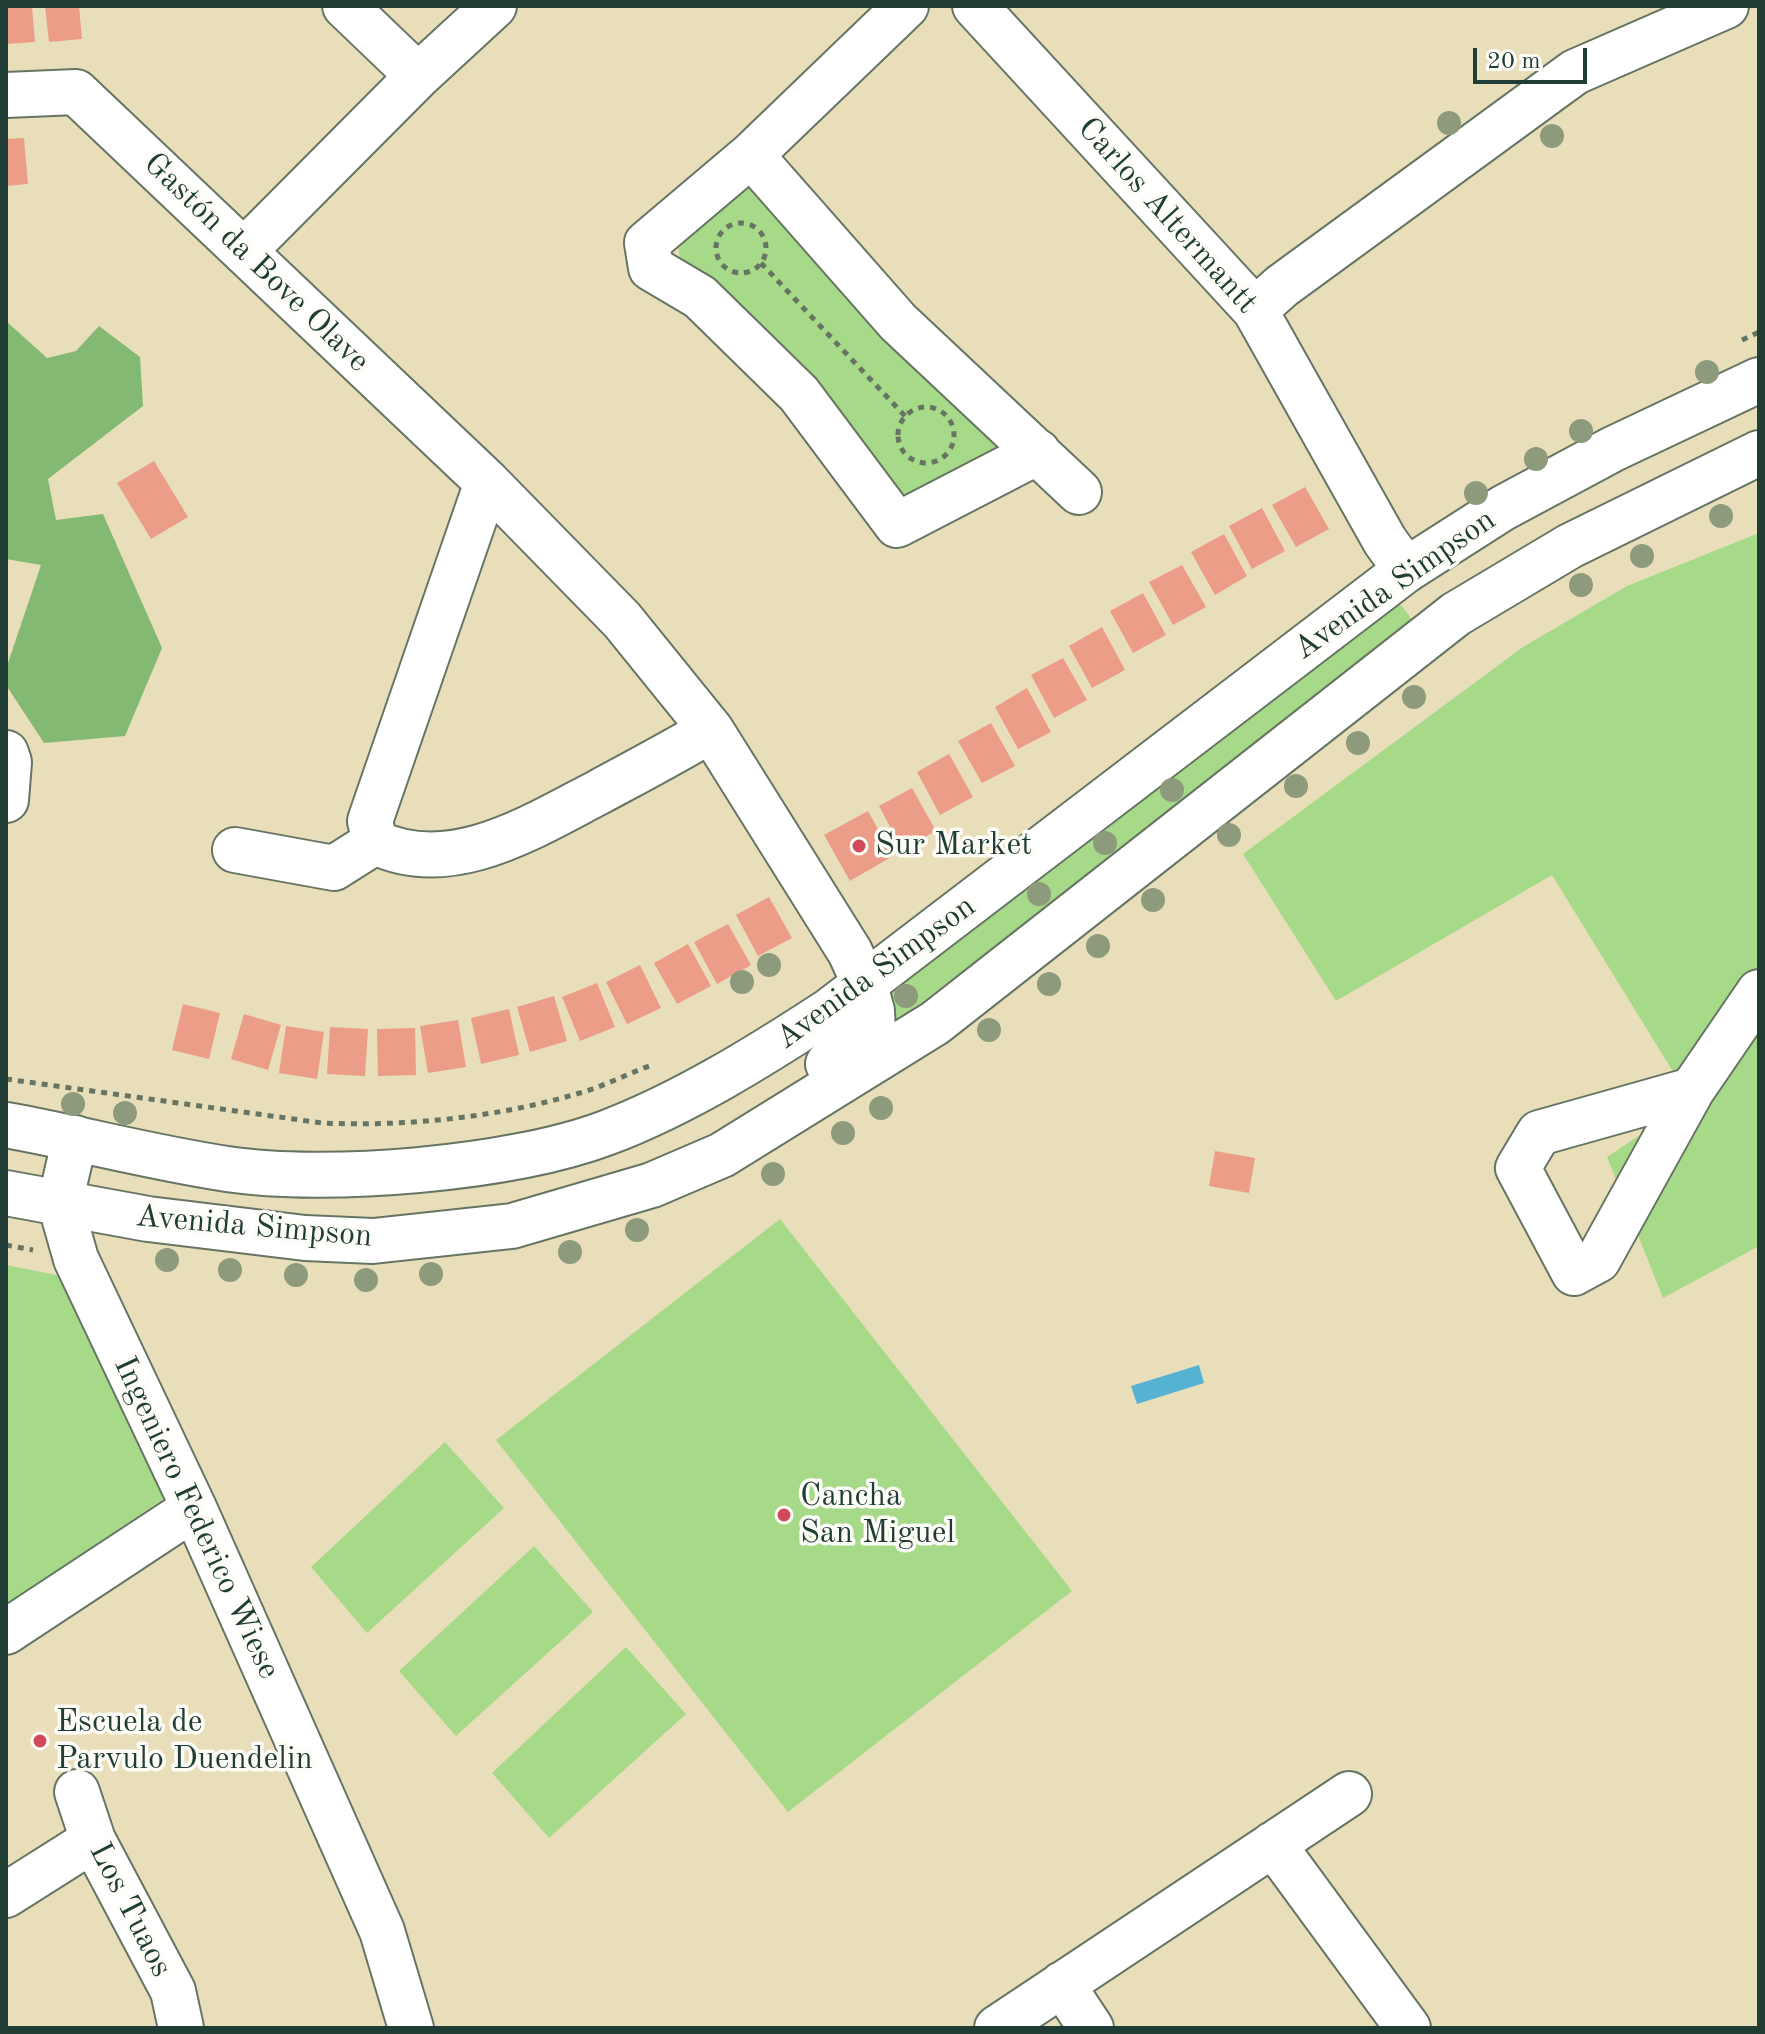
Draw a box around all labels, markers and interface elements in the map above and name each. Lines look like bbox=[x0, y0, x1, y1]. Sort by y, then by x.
scale bar bbox=[1477, 32, 1591, 82]
text: 20 m bbox=[1487, 50, 1541, 74]
street label: Carlos Altermantt bbox=[1069, 110, 1265, 322]
street label: Gastón da Bove Olave bbox=[135, 145, 377, 381]
street label: Avenida Simpson bbox=[1287, 501, 1503, 669]
place label: Sur Market bbox=[875, 827, 1032, 865]
marker: Sur Market bbox=[850, 837, 868, 855]
street label: Avenida Simpson bbox=[769, 888, 983, 1058]
street label: Avenida Simpson bbox=[134, 1198, 374, 1256]
street label: Ingeniero Federico Wiese bbox=[104, 1351, 288, 1685]
place label: Cancha San Miguel bbox=[800, 1478, 955, 1553]
marker: Cancha San Miguel bbox=[775, 1506, 793, 1524]
place label: Escuela de Parvulo Duendelin bbox=[56, 1704, 313, 1779]
marker: Escuela de Parvulo Duendelin bbox=[31, 1732, 49, 1750]
street label: Los Tuaos bbox=[80, 1836, 180, 1984]

